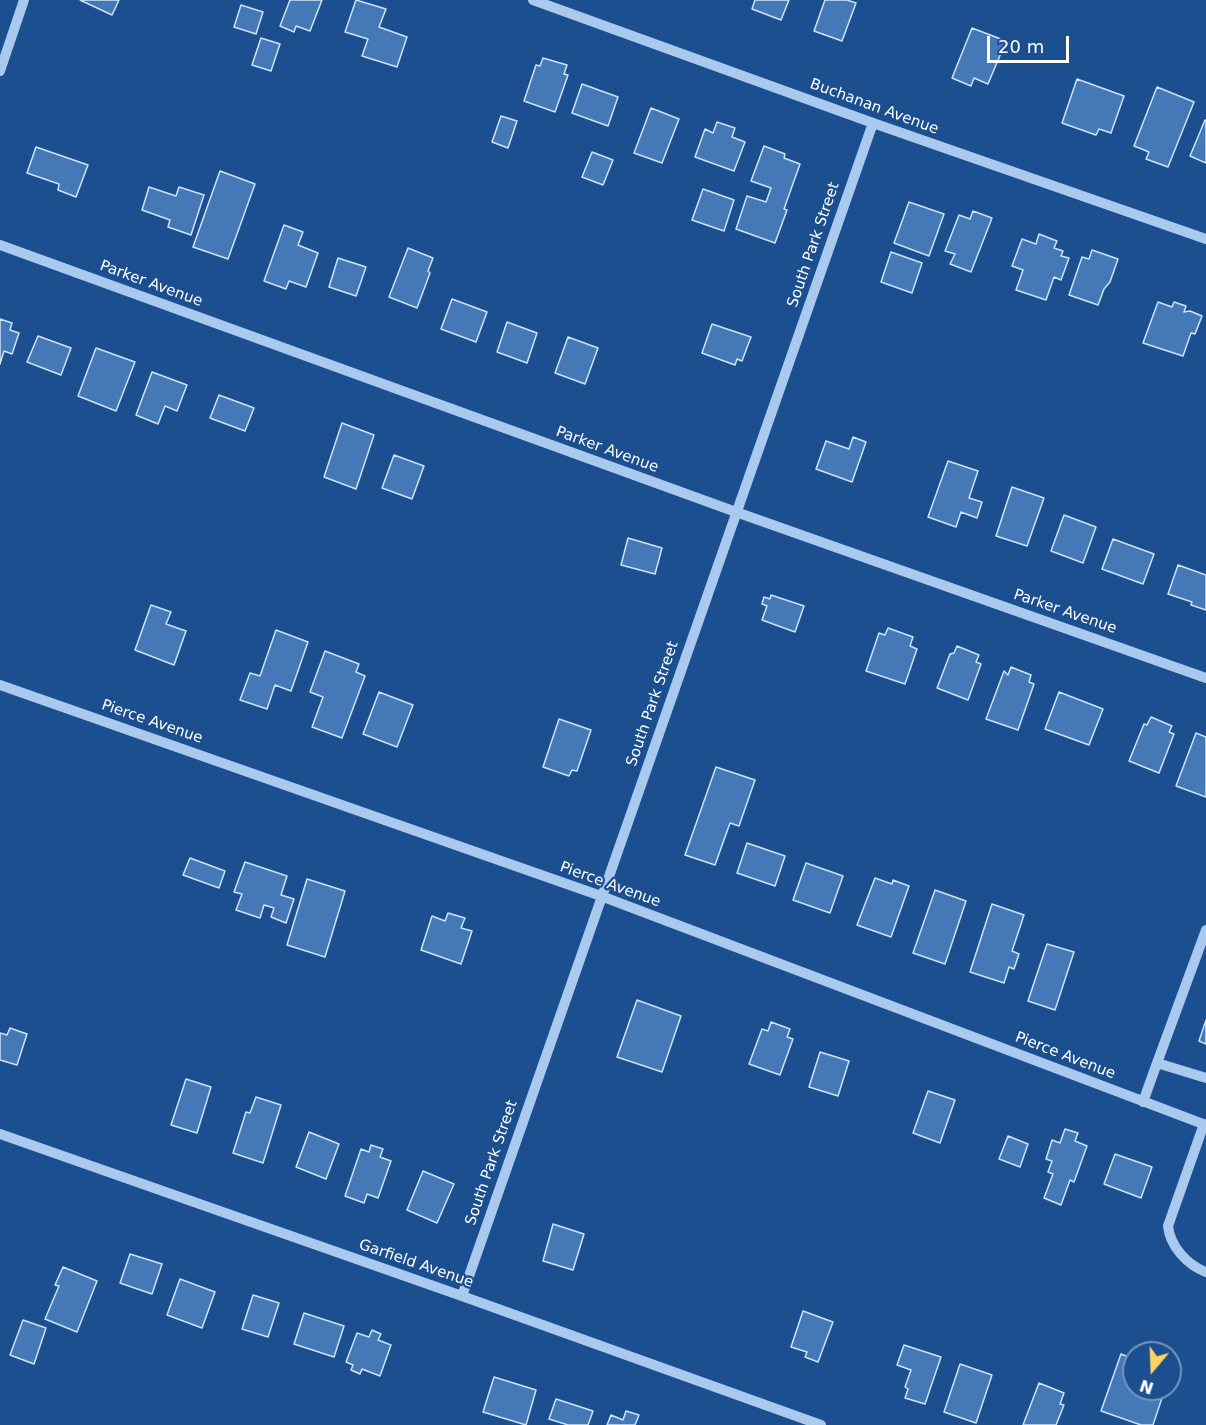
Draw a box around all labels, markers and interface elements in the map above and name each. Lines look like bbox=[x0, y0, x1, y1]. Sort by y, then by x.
scale bar bbox=[990, 24, 1072, 62]
text: 20 m bbox=[998, 36, 1044, 57]
street label: Buchanan Avenue bbox=[807, 75, 941, 139]
street label: South Park Street bbox=[784, 180, 844, 310]
street label: Parker Avenue bbox=[97, 257, 205, 311]
street label: Parker Avenue bbox=[553, 423, 661, 477]
street label: Parker Avenue bbox=[1011, 586, 1119, 638]
street label: South Park Street bbox=[623, 639, 683, 769]
street label: Pierce Avenue bbox=[99, 696, 205, 748]
street label: Pierce Avenue bbox=[557, 858, 663, 912]
street label: Pierce Avenue bbox=[1012, 1029, 1118, 1083]
street label: South Park Street bbox=[462, 1098, 522, 1228]
street label: Garfield Avenue bbox=[356, 1236, 476, 1292]
north arrow bbox=[1122, 1341, 1182, 1401]
text: N bbox=[1137, 1375, 1156, 1398]

